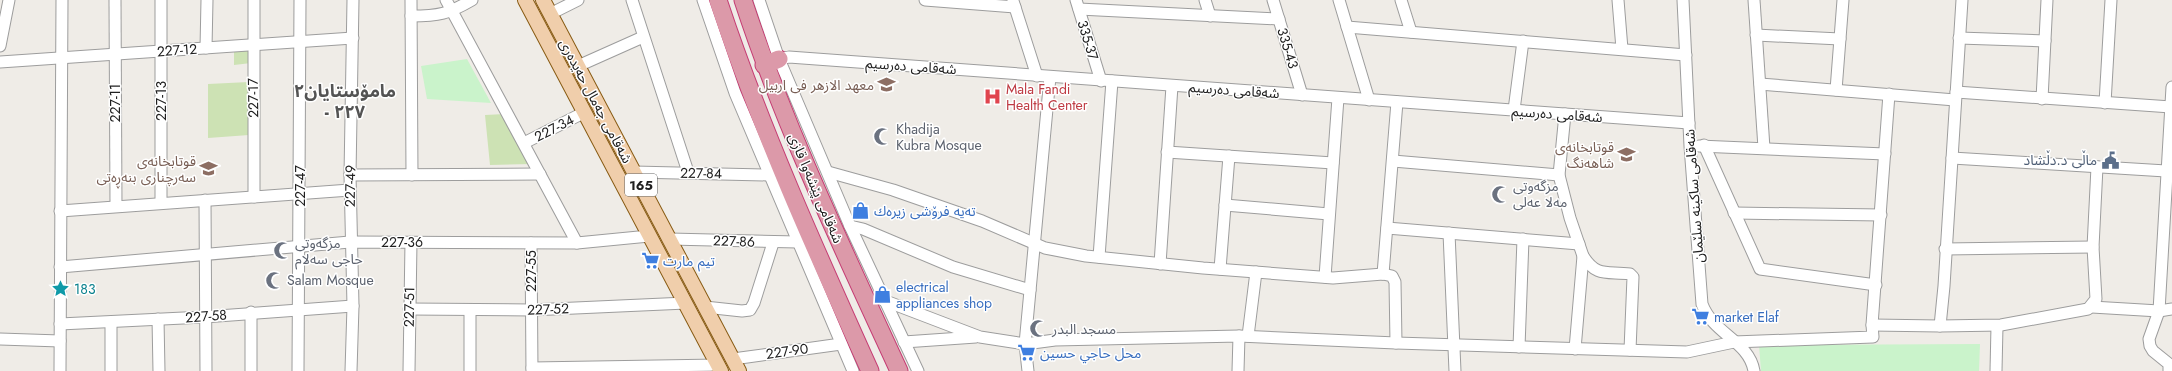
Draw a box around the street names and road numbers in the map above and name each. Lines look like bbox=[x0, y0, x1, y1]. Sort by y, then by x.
street label: 335-37 bbox=[1072, 18, 1104, 63]
street label: 335-43 bbox=[1272, 25, 1304, 71]
street label: شەقامی جەمال حەیدەری bbox=[555, 35, 637, 167]
street label: 227-12 bbox=[156, 39, 198, 61]
street label: شەقامی دەرسیم bbox=[865, 53, 957, 80]
street label: 227-17 bbox=[243, 77, 263, 118]
street label: شەقامی دەرسیم bbox=[1188, 77, 1280, 104]
street label: 227-13 bbox=[151, 81, 171, 121]
street label: 227-11 bbox=[105, 84, 125, 122]
street label: شەقامی دەرسیم bbox=[1511, 101, 1603, 128]
street label: 227-34 bbox=[531, 110, 577, 146]
street label: شەقامی ساکینە سلێمان bbox=[1679, 128, 1709, 264]
street label: شەقامی پێشەوا قازی bbox=[784, 130, 848, 246]
street label: 227-84 bbox=[680, 163, 722, 183]
street label: 227-47 bbox=[290, 164, 310, 207]
street label: 227-49 bbox=[340, 165, 360, 207]
road number: 165 bbox=[625, 174, 657, 196]
street label: 227-86 bbox=[713, 230, 755, 252]
street label: 227-36 bbox=[381, 232, 423, 252]
street label: 227-55 bbox=[521, 250, 541, 292]
street label: 227-51 bbox=[399, 287, 419, 327]
street label: 227-52 bbox=[527, 298, 569, 320]
street label: 227-58 bbox=[184, 305, 228, 327]
street label: 227-90 bbox=[764, 338, 810, 364]

